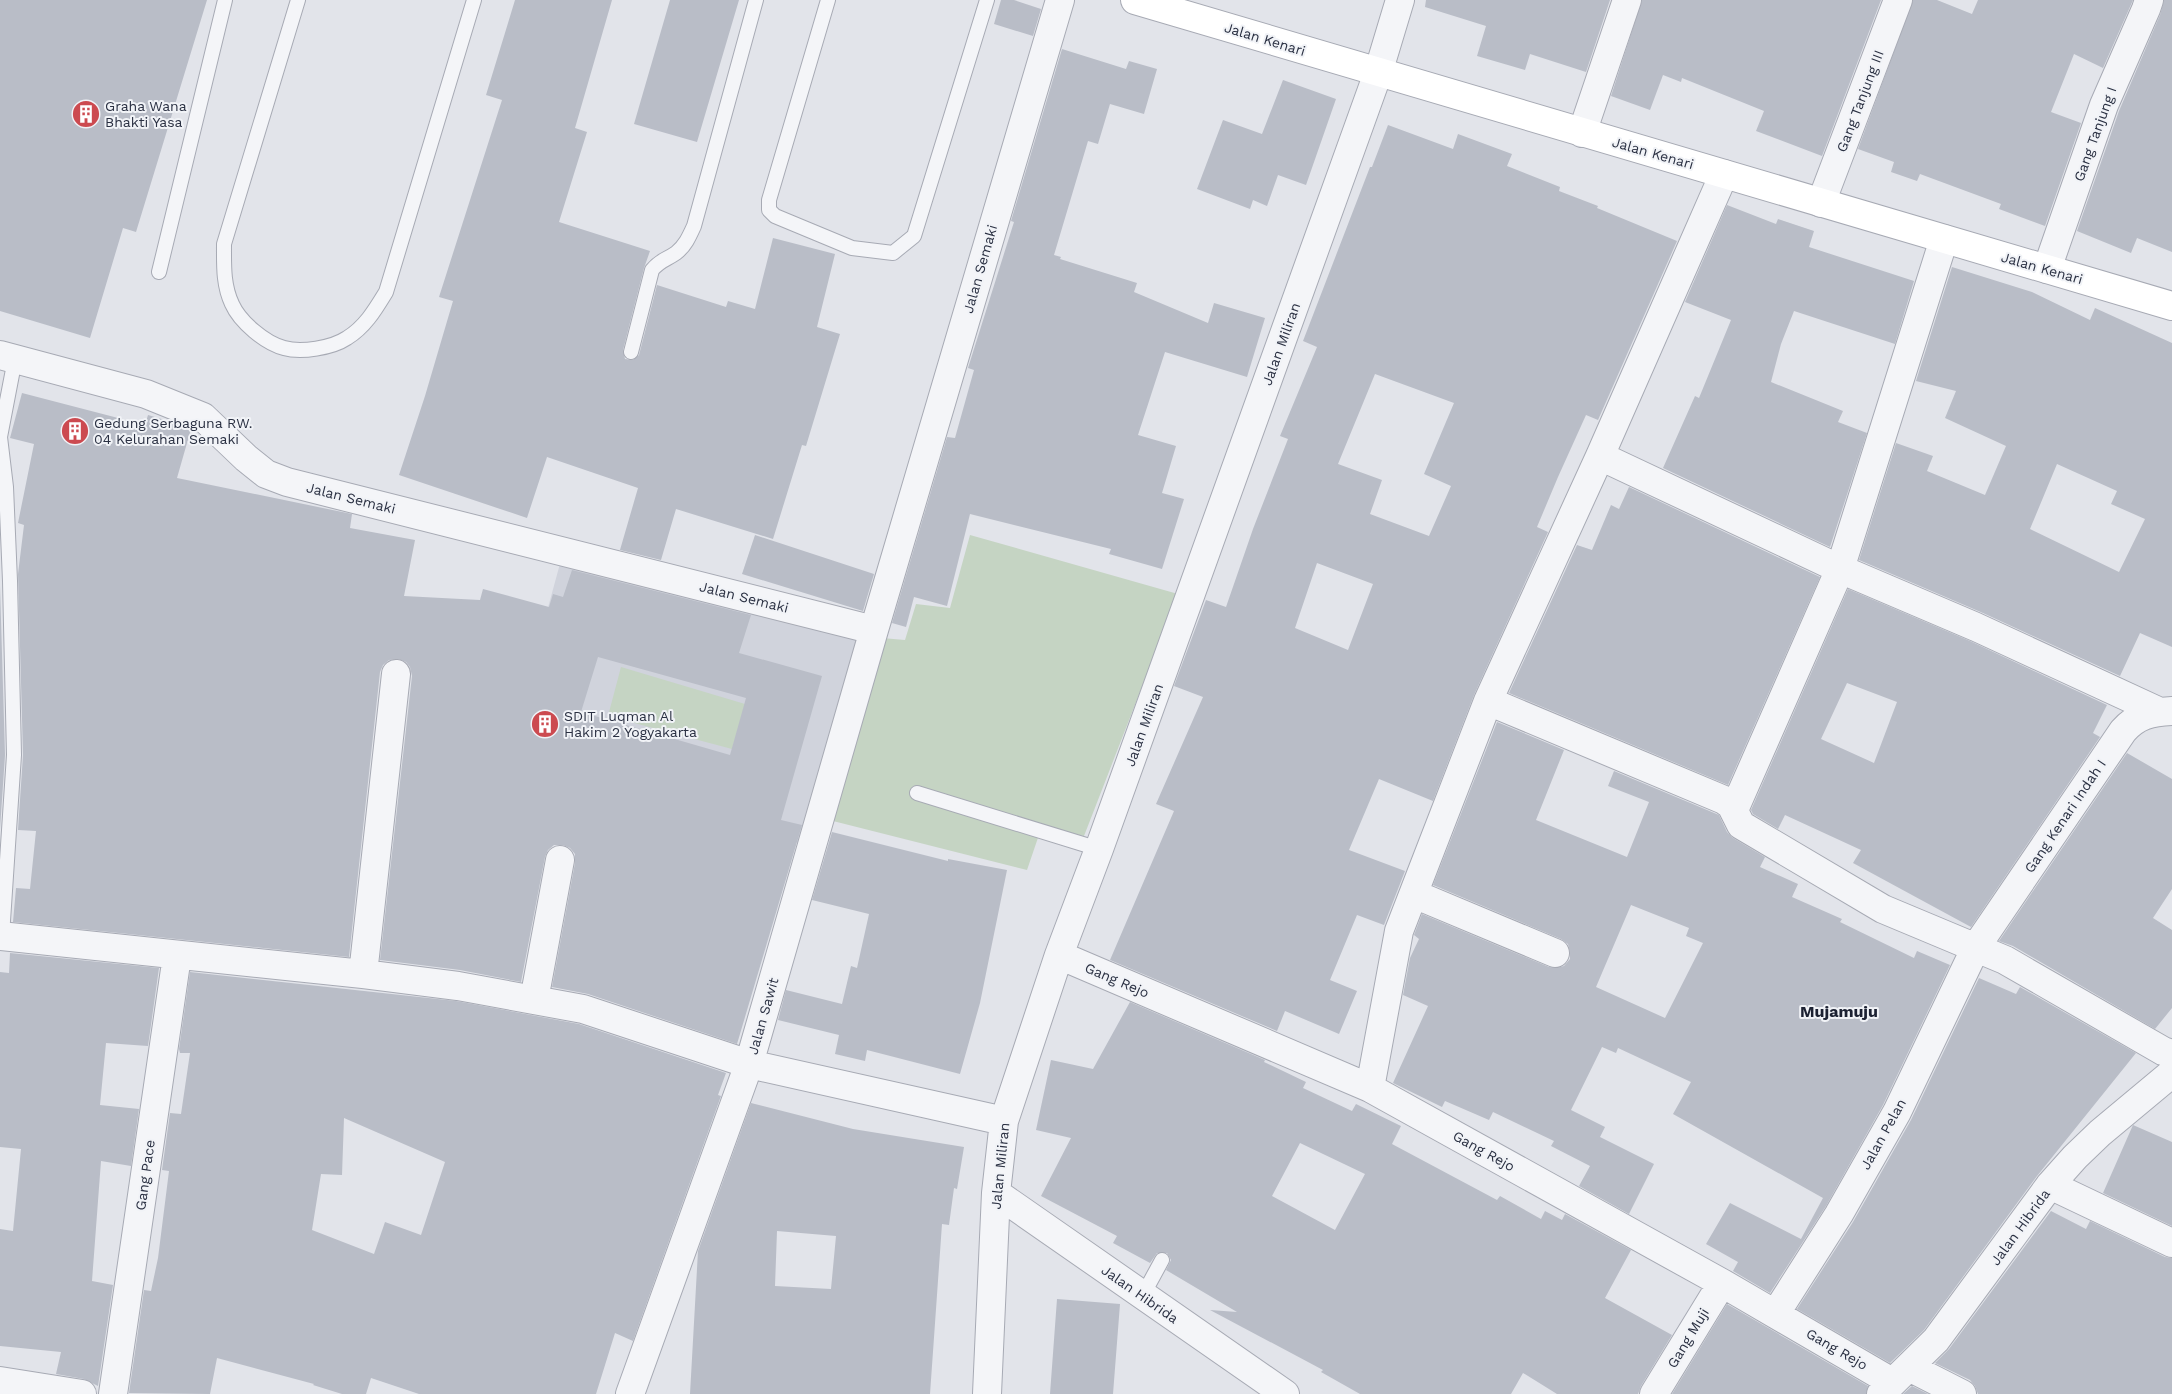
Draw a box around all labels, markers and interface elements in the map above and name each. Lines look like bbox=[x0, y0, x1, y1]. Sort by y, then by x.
street label: Jalan Kenari bbox=[1223, 19, 1307, 59]
street label: Gang Tanjung III bbox=[1833, 48, 1887, 154]
street label: Gang Tanjung I bbox=[2070, 84, 2120, 184]
place label: Graha Wana Bhakti Yasa bbox=[105, 98, 187, 130]
building icon: Graha Wana Bhakti Yasa bbox=[71, 99, 101, 129]
street label: Jalan Kenari bbox=[1610, 134, 1696, 172]
street label: Jalan Semaki bbox=[960, 223, 1000, 315]
street label: Jalan Kenari bbox=[1999, 249, 2085, 287]
street label: Jalan Miliran bbox=[1259, 300, 1303, 388]
place label: Gedung Serbaguna RW. 04 Kelurahan Semaki bbox=[94, 415, 252, 447]
building icon: Gedung Serbaguna RW. 04 Kelurahan Semaki bbox=[60, 416, 90, 446]
street label: Jalan Semaki bbox=[305, 479, 397, 517]
street label: Jalan Semaki bbox=[698, 578, 790, 616]
street label: Jalan Miliran bbox=[1122, 681, 1166, 769]
place label: SDIT Luqman Al Hakim 2 Yogyakarta bbox=[564, 708, 697, 740]
building icon: SDIT Luqman Al Hakim 2 Yogyakarta bbox=[530, 709, 560, 739]
street label: Gang Kenari Indah I bbox=[2021, 756, 2109, 876]
street label: Gang Rejo bbox=[1082, 959, 1152, 1001]
street label: Jalan Sawit bbox=[744, 976, 782, 1056]
district label: Mujamuju bbox=[1800, 1002, 1878, 1021]
street label: Jalan Pelan bbox=[1857, 1096, 1909, 1172]
street label: Jalan Miliran bbox=[987, 1122, 1013, 1210]
street label: Gang Rejo bbox=[1450, 1127, 1518, 1175]
street label: Gang Pace bbox=[132, 1139, 158, 1211]
street label: Jalan Hibrida bbox=[1987, 1186, 2053, 1268]
street label: Jalan Hibrida bbox=[1098, 1262, 1182, 1326]
street label: Gang Muji bbox=[1664, 1305, 1712, 1371]
street label: Gang Rejo bbox=[1803, 1325, 1871, 1373]

